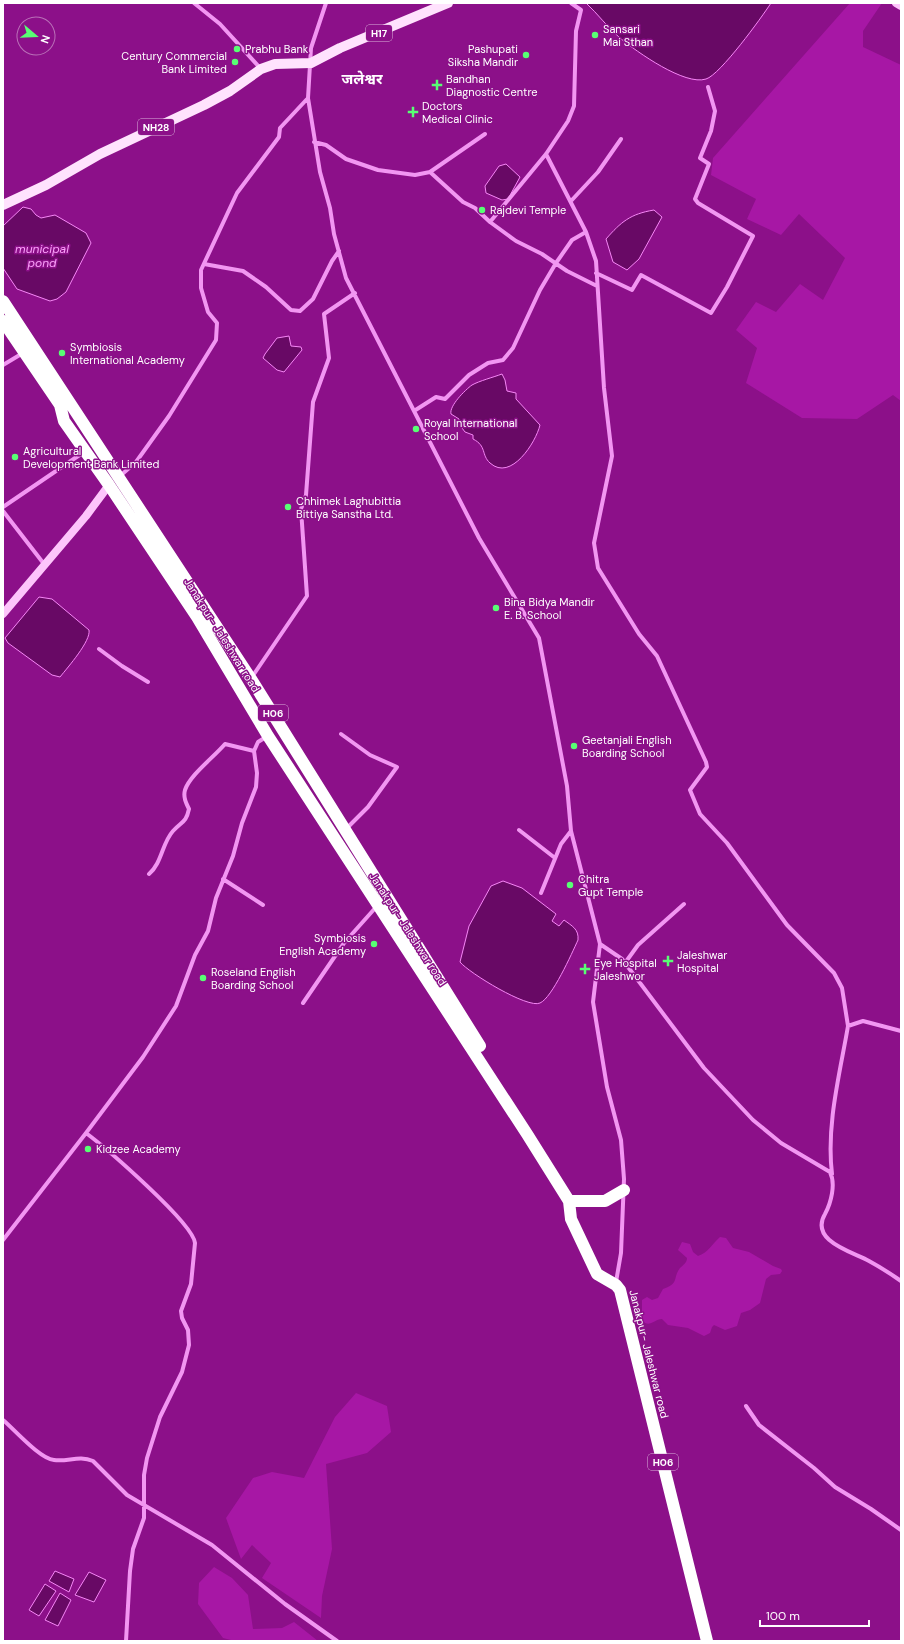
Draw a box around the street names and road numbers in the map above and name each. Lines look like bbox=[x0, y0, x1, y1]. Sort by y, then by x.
road number: H17 bbox=[366, 25, 392, 41]
road number: NH28 bbox=[138, 119, 174, 135]
street label: Janakpur- Jaleshwar road bbox=[181, 575, 263, 695]
road number: H06 bbox=[258, 705, 288, 721]
street label: Janakpur- Jaleshwar road bbox=[366, 870, 450, 988]
street label: Janakpur- Jaleshwar road bbox=[626, 1288, 672, 1420]
road number: H06 bbox=[648, 1454, 678, 1470]

